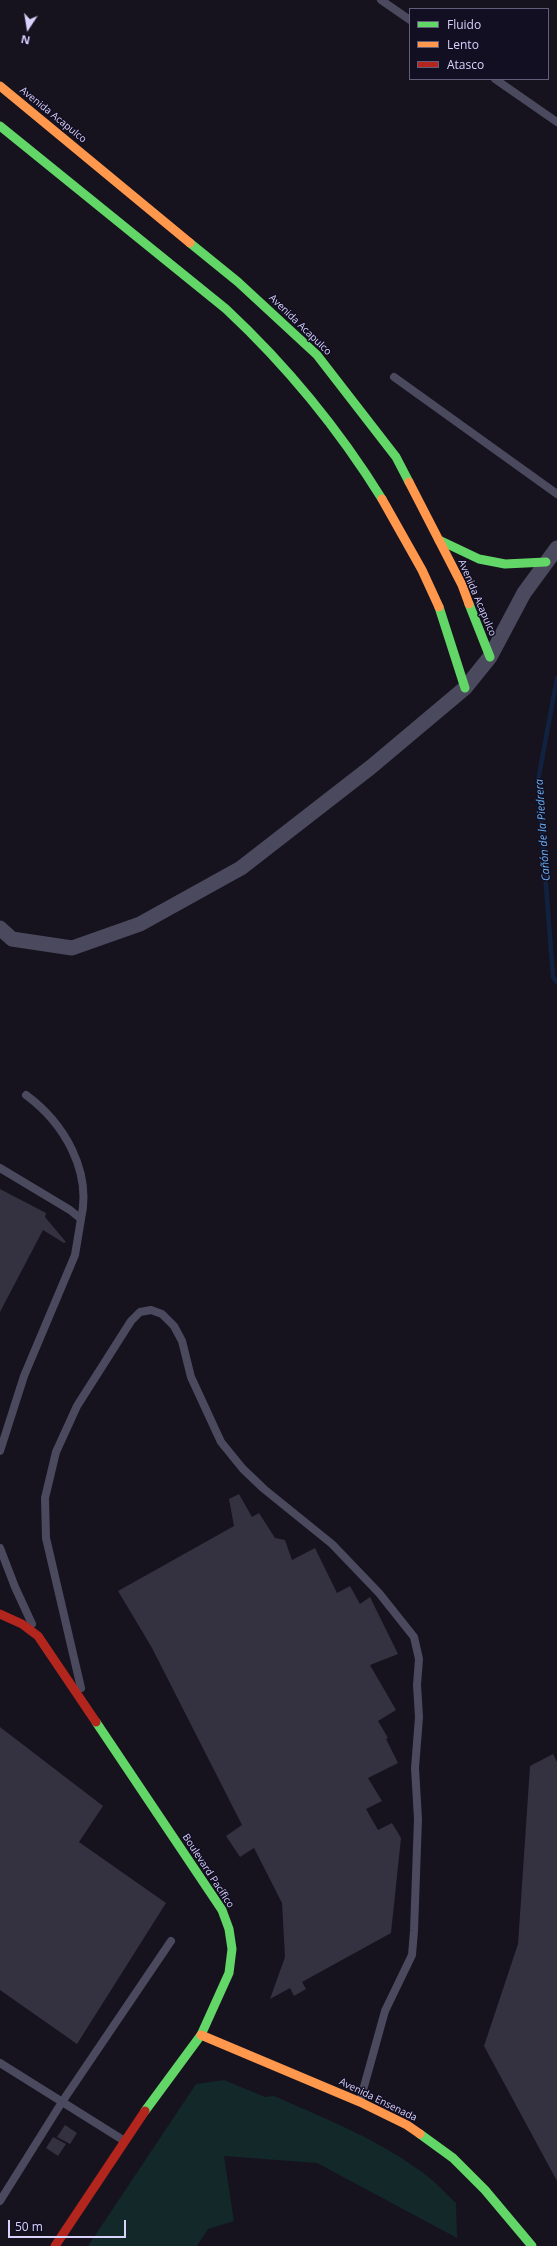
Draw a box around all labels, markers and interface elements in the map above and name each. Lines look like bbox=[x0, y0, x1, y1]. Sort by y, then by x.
north arrow bbox=[8, 8, 48, 48]
legend bbox=[409, 8, 549, 80]
text: Fluido bbox=[447, 16, 481, 33]
text: N bbox=[19, 32, 31, 48]
text: Lento bbox=[447, 36, 479, 53]
text: Atasco bbox=[447, 56, 484, 73]
street label: Avenida Acapulco bbox=[17, 84, 89, 146]
street label: Avenida Acapulco bbox=[266, 292, 334, 358]
street label: Avenida Acapulco bbox=[455, 558, 499, 638]
water label: Cañón de la Piedrera bbox=[533, 779, 553, 881]
street label: Boulevard Pacífico bbox=[180, 1832, 236, 1910]
street label: Avenida Ensenada bbox=[337, 2076, 419, 2124]
scale bar bbox=[10, 2212, 128, 2238]
text: 50 m bbox=[15, 2218, 43, 2235]

